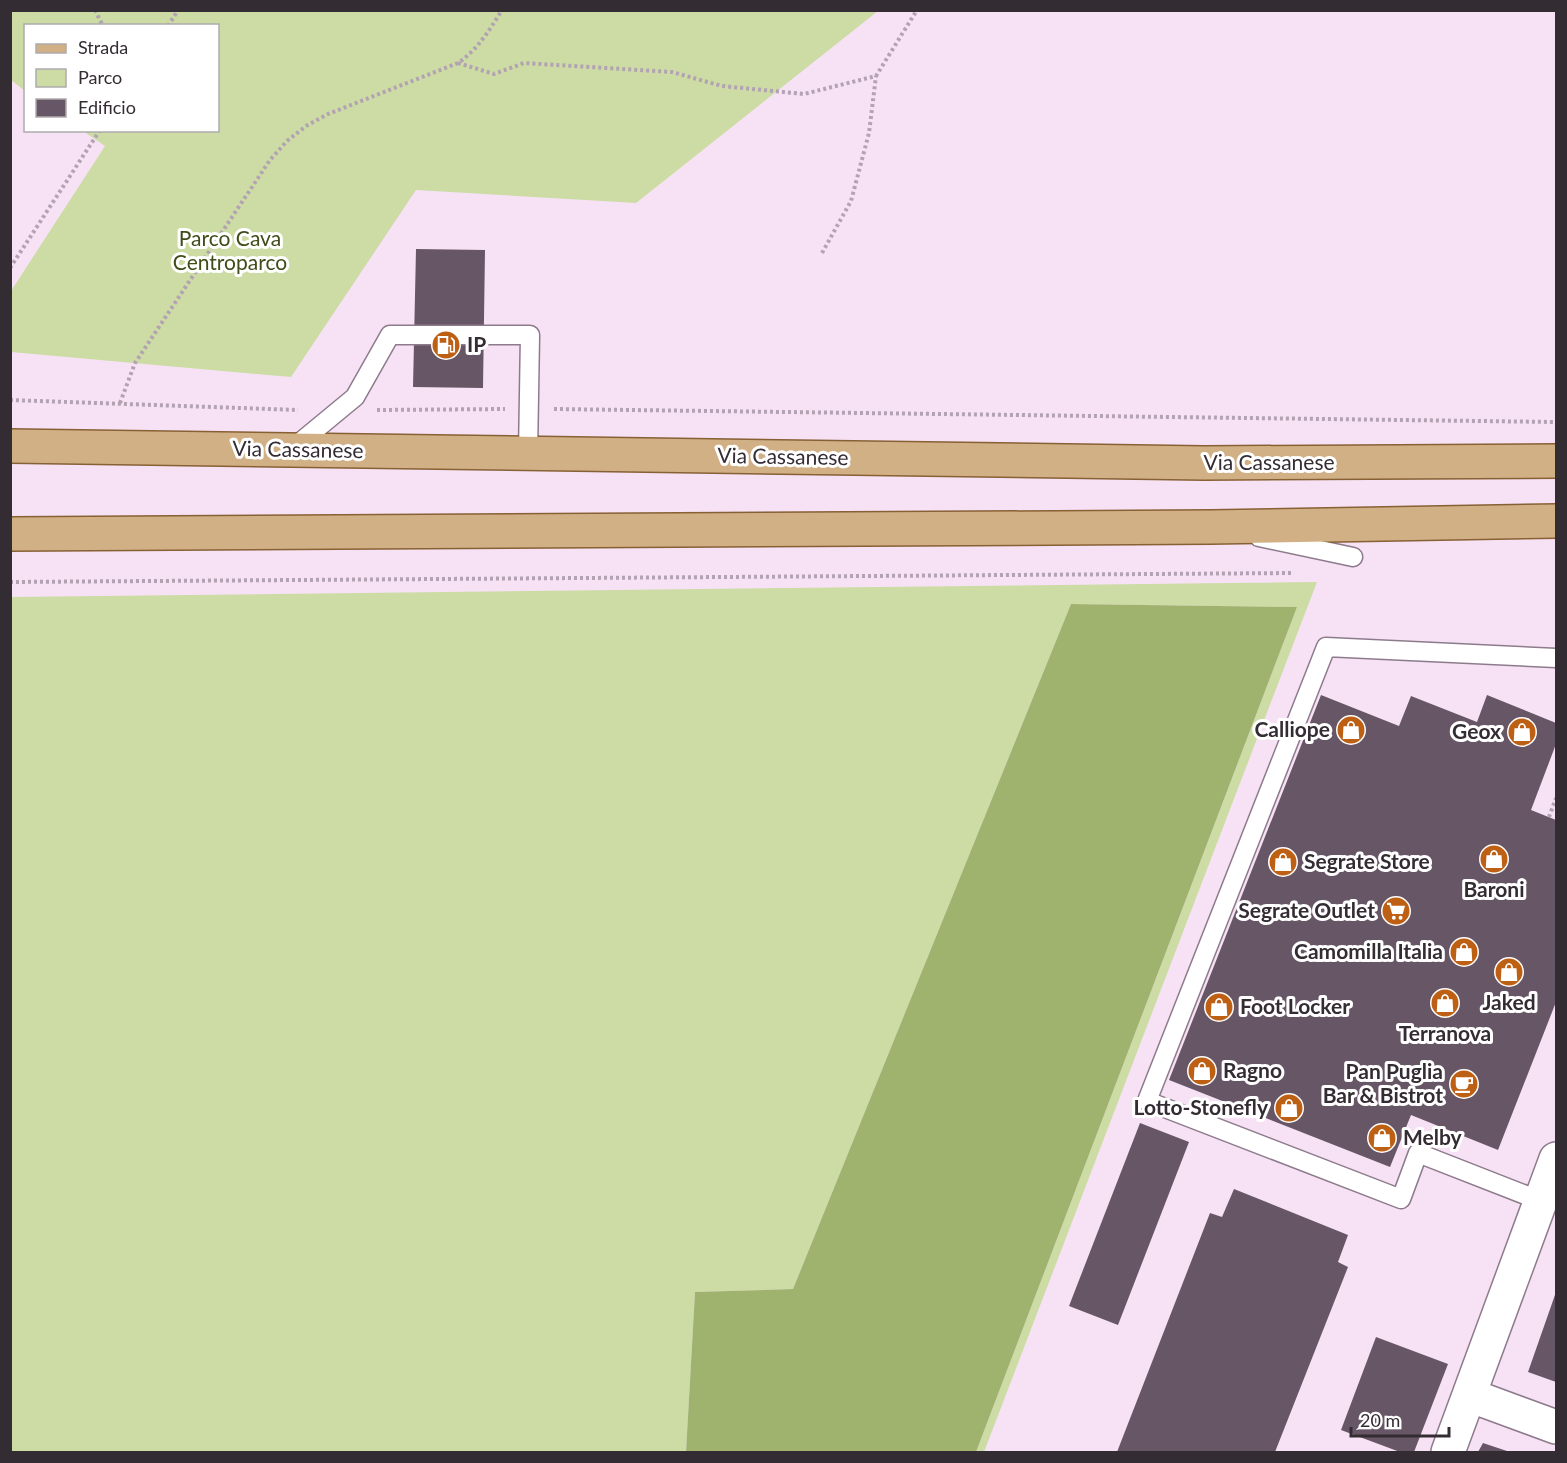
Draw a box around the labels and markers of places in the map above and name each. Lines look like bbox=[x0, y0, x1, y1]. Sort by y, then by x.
fuel station icon: IP bbox=[430, 329, 462, 361]
place label: IP bbox=[467, 331, 486, 356]
shop icon: Calliope bbox=[1335, 714, 1367, 746]
place label: Calliope bbox=[1254, 716, 1330, 741]
shop icon: Geox bbox=[1506, 716, 1538, 748]
place label: Geox bbox=[1452, 718, 1501, 743]
shop icon: Baroni bbox=[1478, 843, 1510, 875]
shop icon: Segrate Store bbox=[1267, 846, 1299, 878]
place label: Segrate Store bbox=[1304, 848, 1430, 873]
place label: Baroni bbox=[1463, 876, 1525, 901]
supermarket icon: Segrate Outlet bbox=[1380, 895, 1412, 927]
place label: Segrate Outlet bbox=[1238, 897, 1375, 922]
shop icon: Camomilla Italia bbox=[1448, 936, 1480, 968]
place label: Camomilla Italia bbox=[1294, 938, 1443, 963]
shop icon: Jaked bbox=[1493, 956, 1525, 988]
shop icon: Terranova bbox=[1429, 987, 1461, 1019]
place label: Jaked bbox=[1482, 989, 1536, 1014]
shop icon: Foot Locker bbox=[1203, 991, 1235, 1023]
place label: Foot Locker bbox=[1240, 993, 1350, 1018]
place label: Terranova bbox=[1399, 1020, 1491, 1045]
shop icon: Ragno bbox=[1186, 1055, 1218, 1087]
place label: Ragno bbox=[1223, 1057, 1282, 1082]
place label: Pan Puglia Bar & Bistrot bbox=[1323, 1058, 1443, 1107]
cafe icon: Pan Puglia Bar & Bistrot bbox=[1448, 1068, 1480, 1100]
shop icon: Lotto-Stonefly bbox=[1273, 1092, 1305, 1124]
place label: Lotto-Stonefly bbox=[1134, 1094, 1269, 1119]
shop icon: Melby bbox=[1366, 1122, 1398, 1154]
place label: Melby bbox=[1403, 1124, 1463, 1149]

